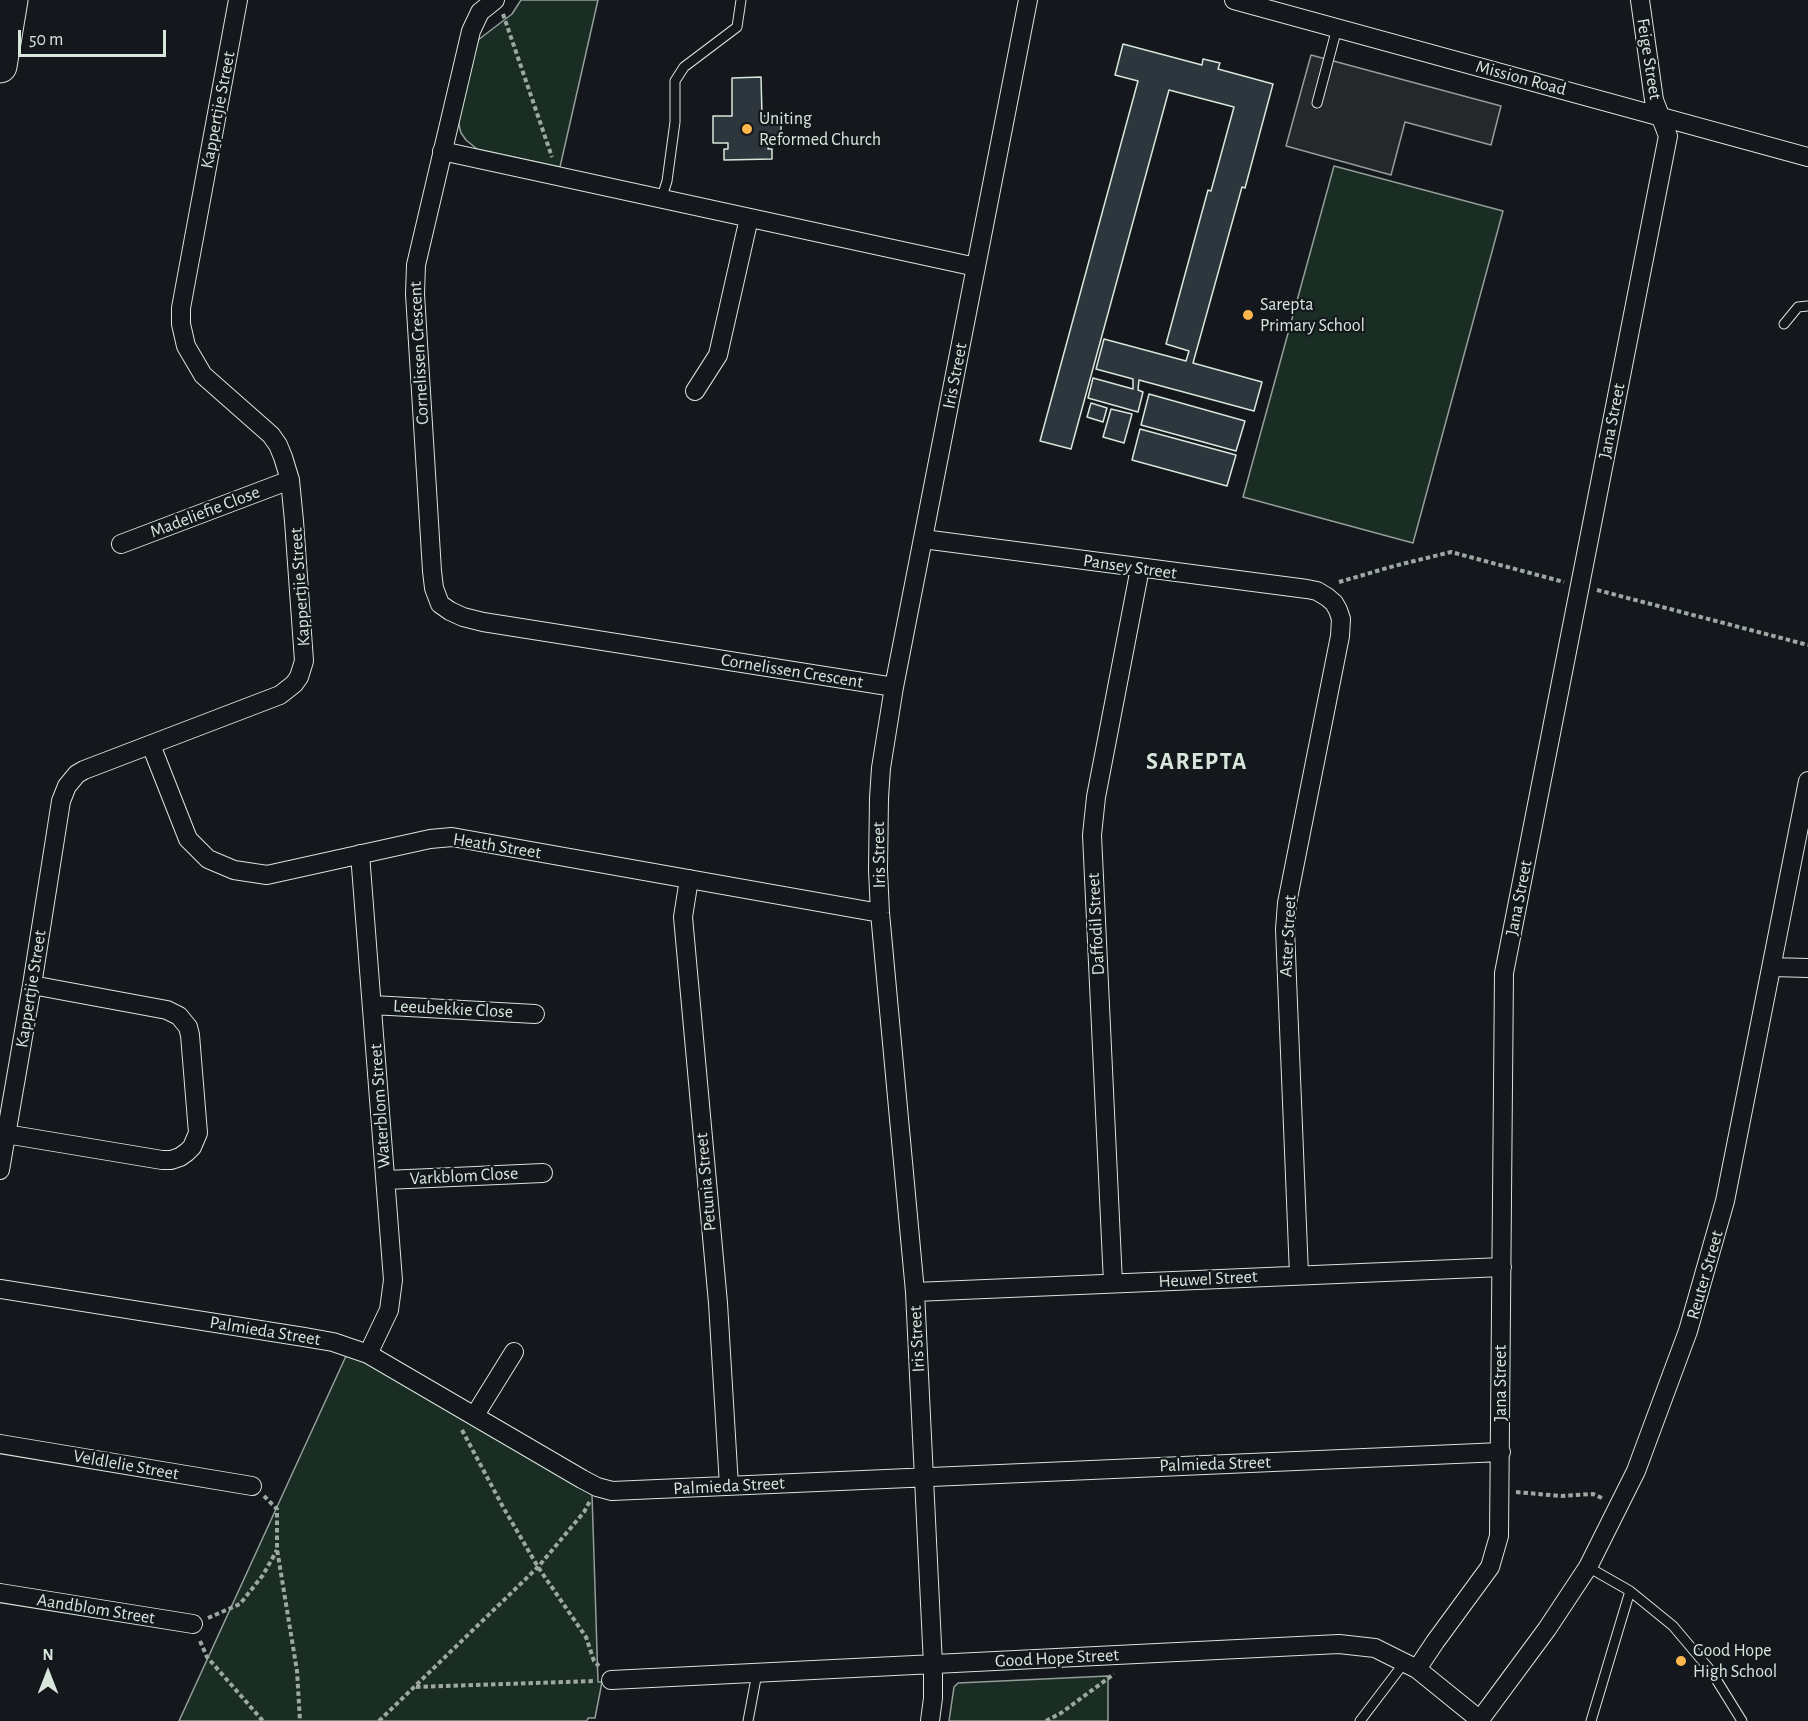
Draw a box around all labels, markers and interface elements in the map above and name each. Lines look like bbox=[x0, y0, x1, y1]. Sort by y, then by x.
street label: Feige Street bbox=[1632, 17, 1666, 101]
scale bar bbox=[21, 18, 170, 56]
text: 50 m bbox=[29, 31, 63, 49]
street label: Kappertjie Street bbox=[196, 50, 240, 170]
street label: Mission Road bbox=[1473, 56, 1569, 100]
place label: Uniting Reformed Church bbox=[759, 108, 881, 150]
marker: Uniting Reformed Church bbox=[740, 122, 754, 136]
street label: Cornelissen Crescent bbox=[404, 281, 434, 425]
place label: Sarepta Primary School bbox=[1260, 294, 1365, 336]
marker: Sarepta Primary School bbox=[1241, 308, 1255, 322]
street label: Iris Street bbox=[938, 341, 972, 411]
street label: Jana Street bbox=[1594, 381, 1630, 461]
street label: Madeliefie Close bbox=[147, 481, 263, 543]
street label: Kappertjie Street bbox=[285, 527, 315, 647]
street label: Pansey Street bbox=[1082, 550, 1178, 584]
street label: Cornelissen Crescent bbox=[719, 649, 865, 693]
district label: SAREPTA bbox=[1146, 748, 1248, 776]
street label: Iris Street bbox=[868, 821, 890, 889]
street label: Heath Street bbox=[451, 828, 543, 864]
street label: Jana Street bbox=[1501, 858, 1537, 938]
street label: Daffodil Street bbox=[1083, 872, 1109, 976]
street label: Aster Street bbox=[1275, 894, 1301, 978]
street label: Kappertjie Street bbox=[11, 929, 51, 1049]
street label: Leeubekkie Close bbox=[392, 995, 514, 1023]
street label: Waterblom Street bbox=[365, 1043, 395, 1169]
street label: Petunia Street bbox=[691, 1132, 721, 1232]
street label: Varkblom Close bbox=[409, 1162, 519, 1190]
street label: Reuter Street bbox=[1682, 1228, 1728, 1322]
street label: Heuwel Street bbox=[1158, 1266, 1258, 1292]
street label: Iris Street bbox=[904, 1305, 930, 1373]
street label: Palmieda Street bbox=[208, 1312, 322, 1350]
street label: Jana Street bbox=[1490, 1345, 1512, 1421]
street label: Veldlelie Street bbox=[72, 1445, 180, 1485]
street label: Palmieda Street bbox=[1159, 1451, 1271, 1477]
street label: Palmieda Street bbox=[673, 1472, 785, 1500]
street label: Aandblom Street bbox=[35, 1589, 157, 1629]
place label: Good Hope High School bbox=[1693, 1640, 1777, 1682]
north arrow bbox=[18, 1643, 78, 1703]
street label: Good Hope Street bbox=[995, 1644, 1119, 1672]
text: N bbox=[42, 1647, 54, 1663]
marker: Good Hope High School bbox=[1674, 1654, 1688, 1668]

